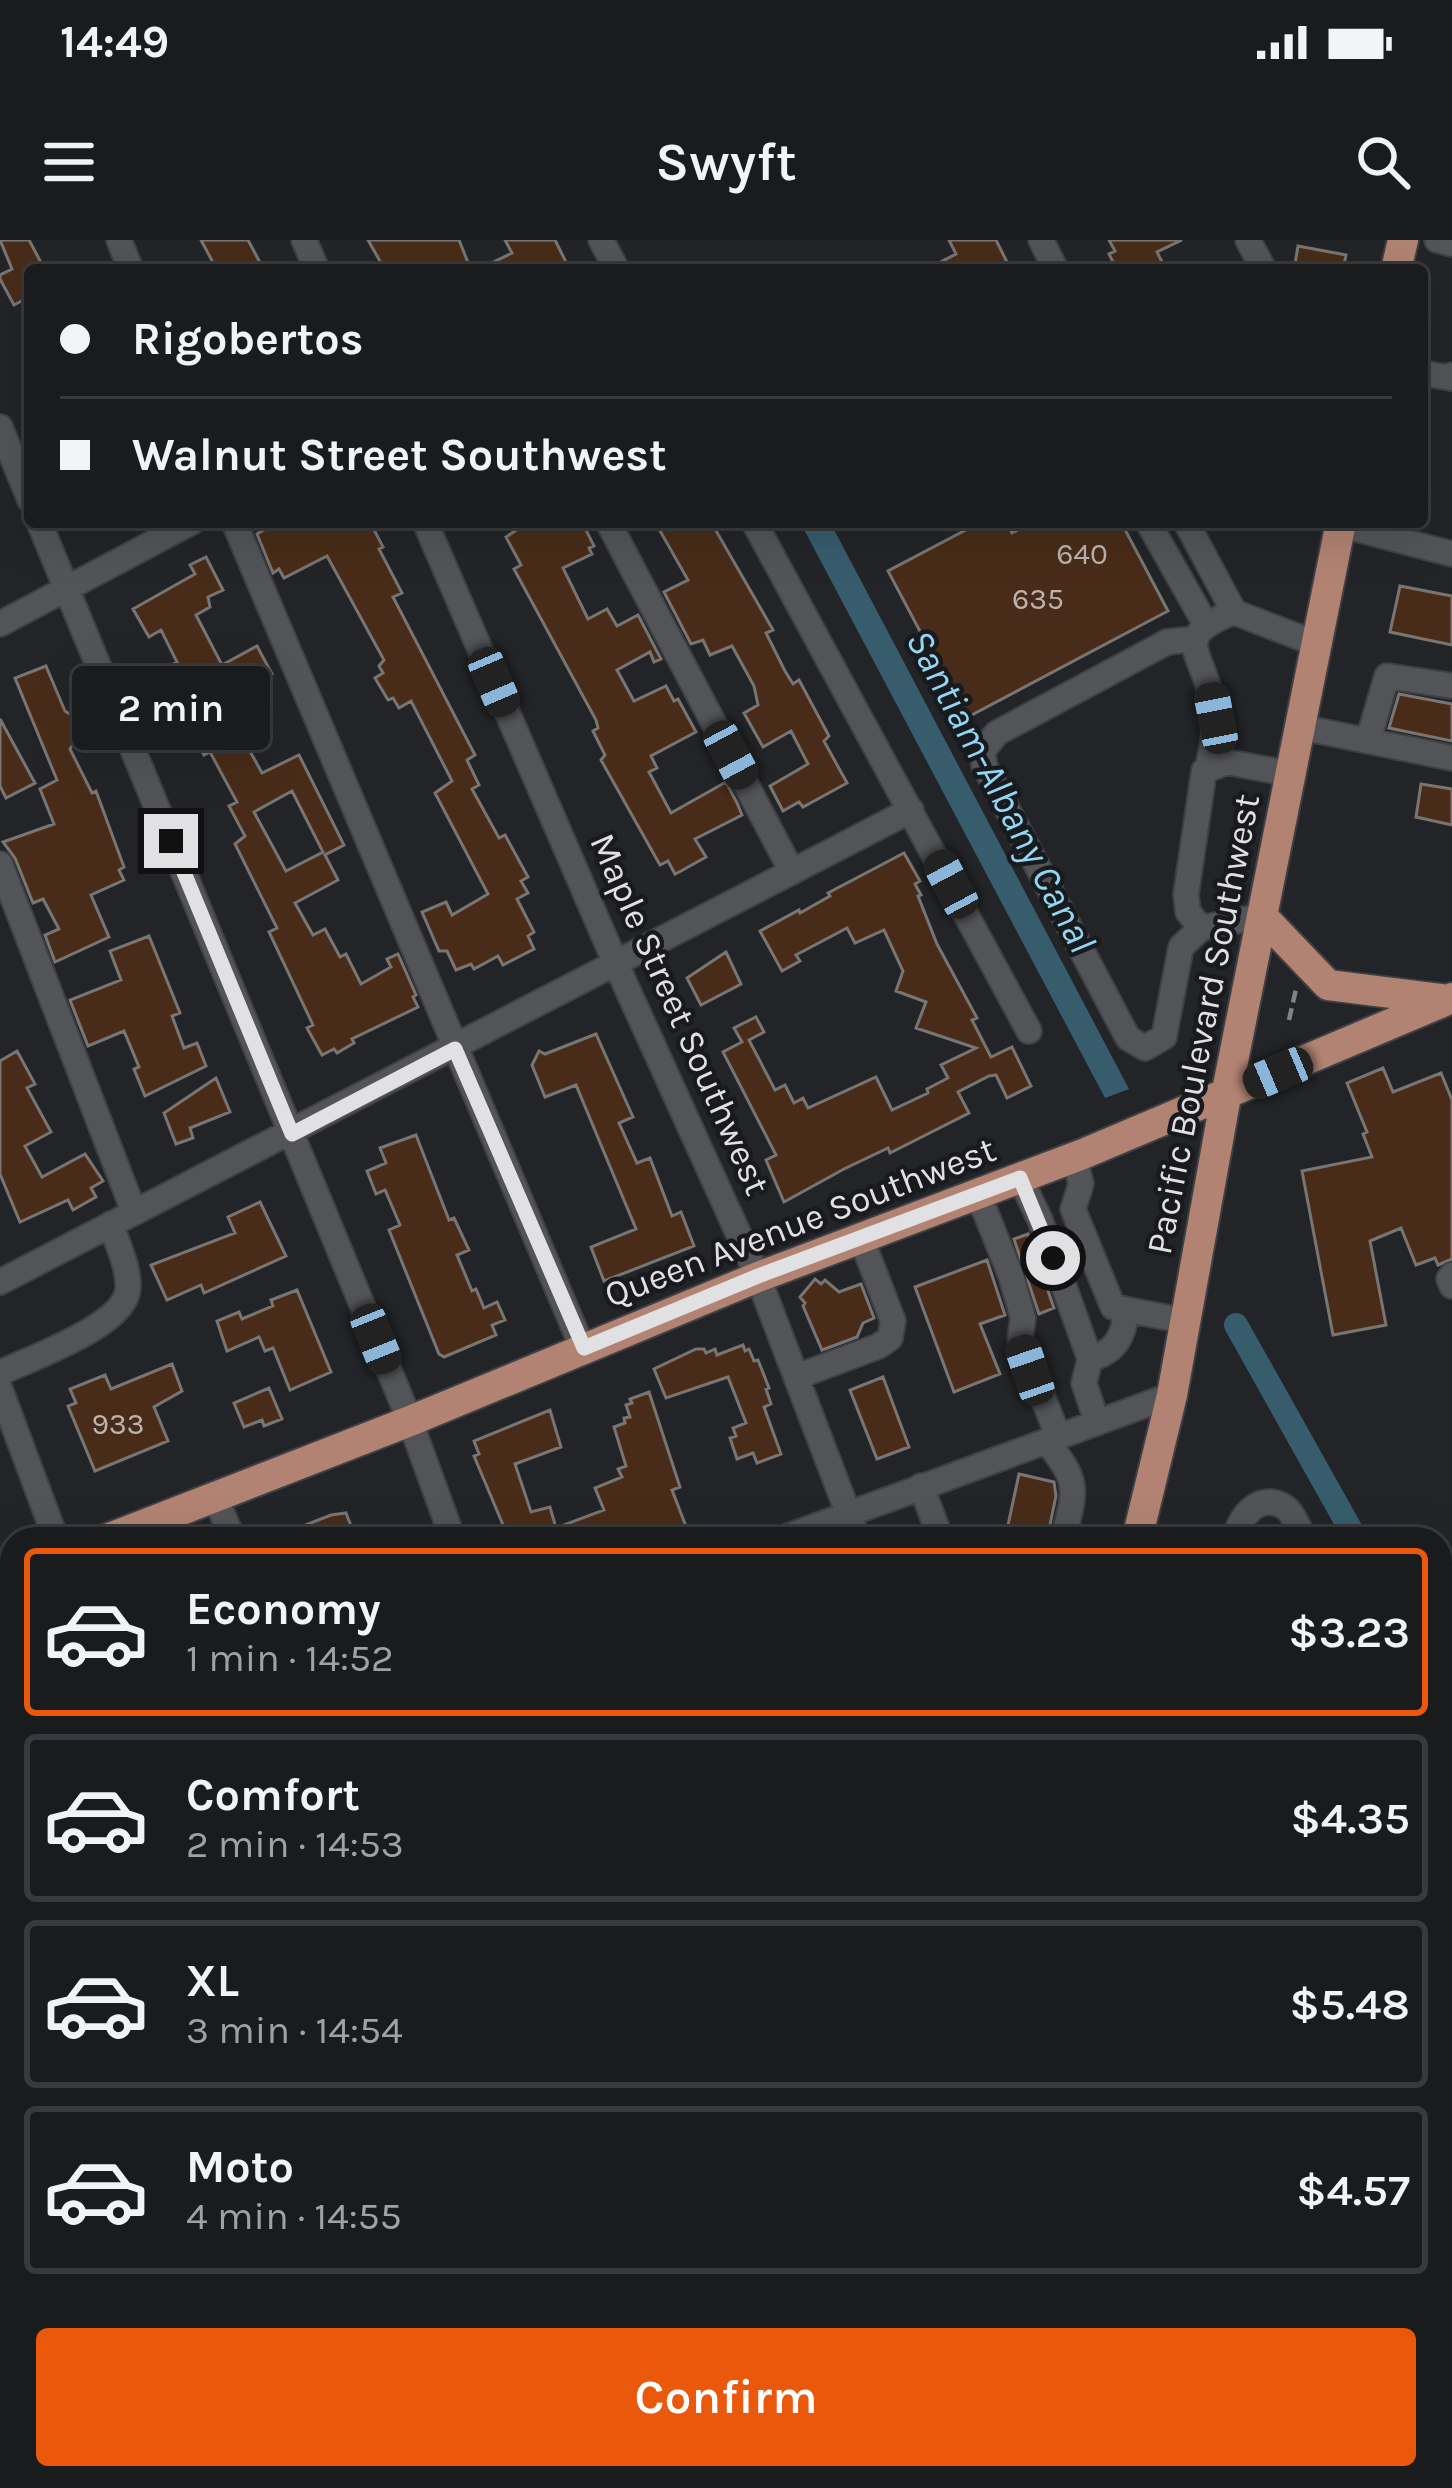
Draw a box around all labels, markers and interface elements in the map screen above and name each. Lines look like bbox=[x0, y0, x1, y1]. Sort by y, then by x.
text: 14:49 bbox=[60, 16, 169, 68]
icon: menu bbox=[36, 129, 102, 195]
icon: search bbox=[1350, 129, 1416, 195]
text: Swyft bbox=[655, 130, 797, 194]
text: Rigobertos bbox=[132, 313, 363, 365]
text: Walnut Street Southwest bbox=[132, 429, 667, 481]
house number: 640 bbox=[1056, 536, 1108, 572]
house number: 635 bbox=[1012, 581, 1064, 617]
water label: Santiam-Albany Canal bbox=[896, 622, 1106, 960]
car bbox=[463, 642, 525, 722]
callout: 2 min bbox=[72, 667, 270, 751]
car bbox=[1191, 679, 1241, 757]
text: 2 min bbox=[118, 685, 224, 731]
car bbox=[698, 715, 764, 795]
street label: Pacific Boulevard Southwest bbox=[1138, 790, 1268, 1258]
route end bbox=[144, 814, 198, 868]
street label: Maple Street Southwest bbox=[581, 827, 779, 1201]
car bbox=[918, 844, 984, 924]
car bbox=[1238, 1042, 1318, 1104]
street label: Queen Avenue Southwest bbox=[599, 1128, 1001, 1316]
route start bbox=[1026, 1231, 1080, 1285]
car bbox=[346, 1299, 406, 1379]
car bbox=[1001, 1330, 1059, 1410]
house number: 933 bbox=[92, 1406, 144, 1442]
icon: car bbox=[42, 1578, 150, 1686]
text: Economy bbox=[186, 1583, 381, 1635]
text: $3.23 bbox=[1288, 1606, 1410, 1658]
text: 1 min · 14:52 bbox=[186, 1635, 394, 1681]
icon: car bbox=[42, 1764, 150, 1872]
text: Comfort bbox=[186, 1769, 360, 1821]
text: $4.35 bbox=[1291, 1792, 1410, 1844]
text: 2 min · 14:53 bbox=[186, 1821, 404, 1867]
icon: car bbox=[42, 1950, 150, 2058]
text: XL bbox=[186, 1955, 239, 2007]
text: $5.48 bbox=[1290, 1978, 1410, 2030]
text: 3 min · 14:54 bbox=[186, 2007, 403, 2053]
icon: car bbox=[42, 2136, 150, 2244]
text: Moto bbox=[186, 2141, 294, 2193]
text: $4.57 bbox=[1296, 2164, 1410, 2216]
text: 4 min · 14:55 bbox=[186, 2193, 402, 2239]
button: Confirm bbox=[36, 2328, 1416, 2466]

